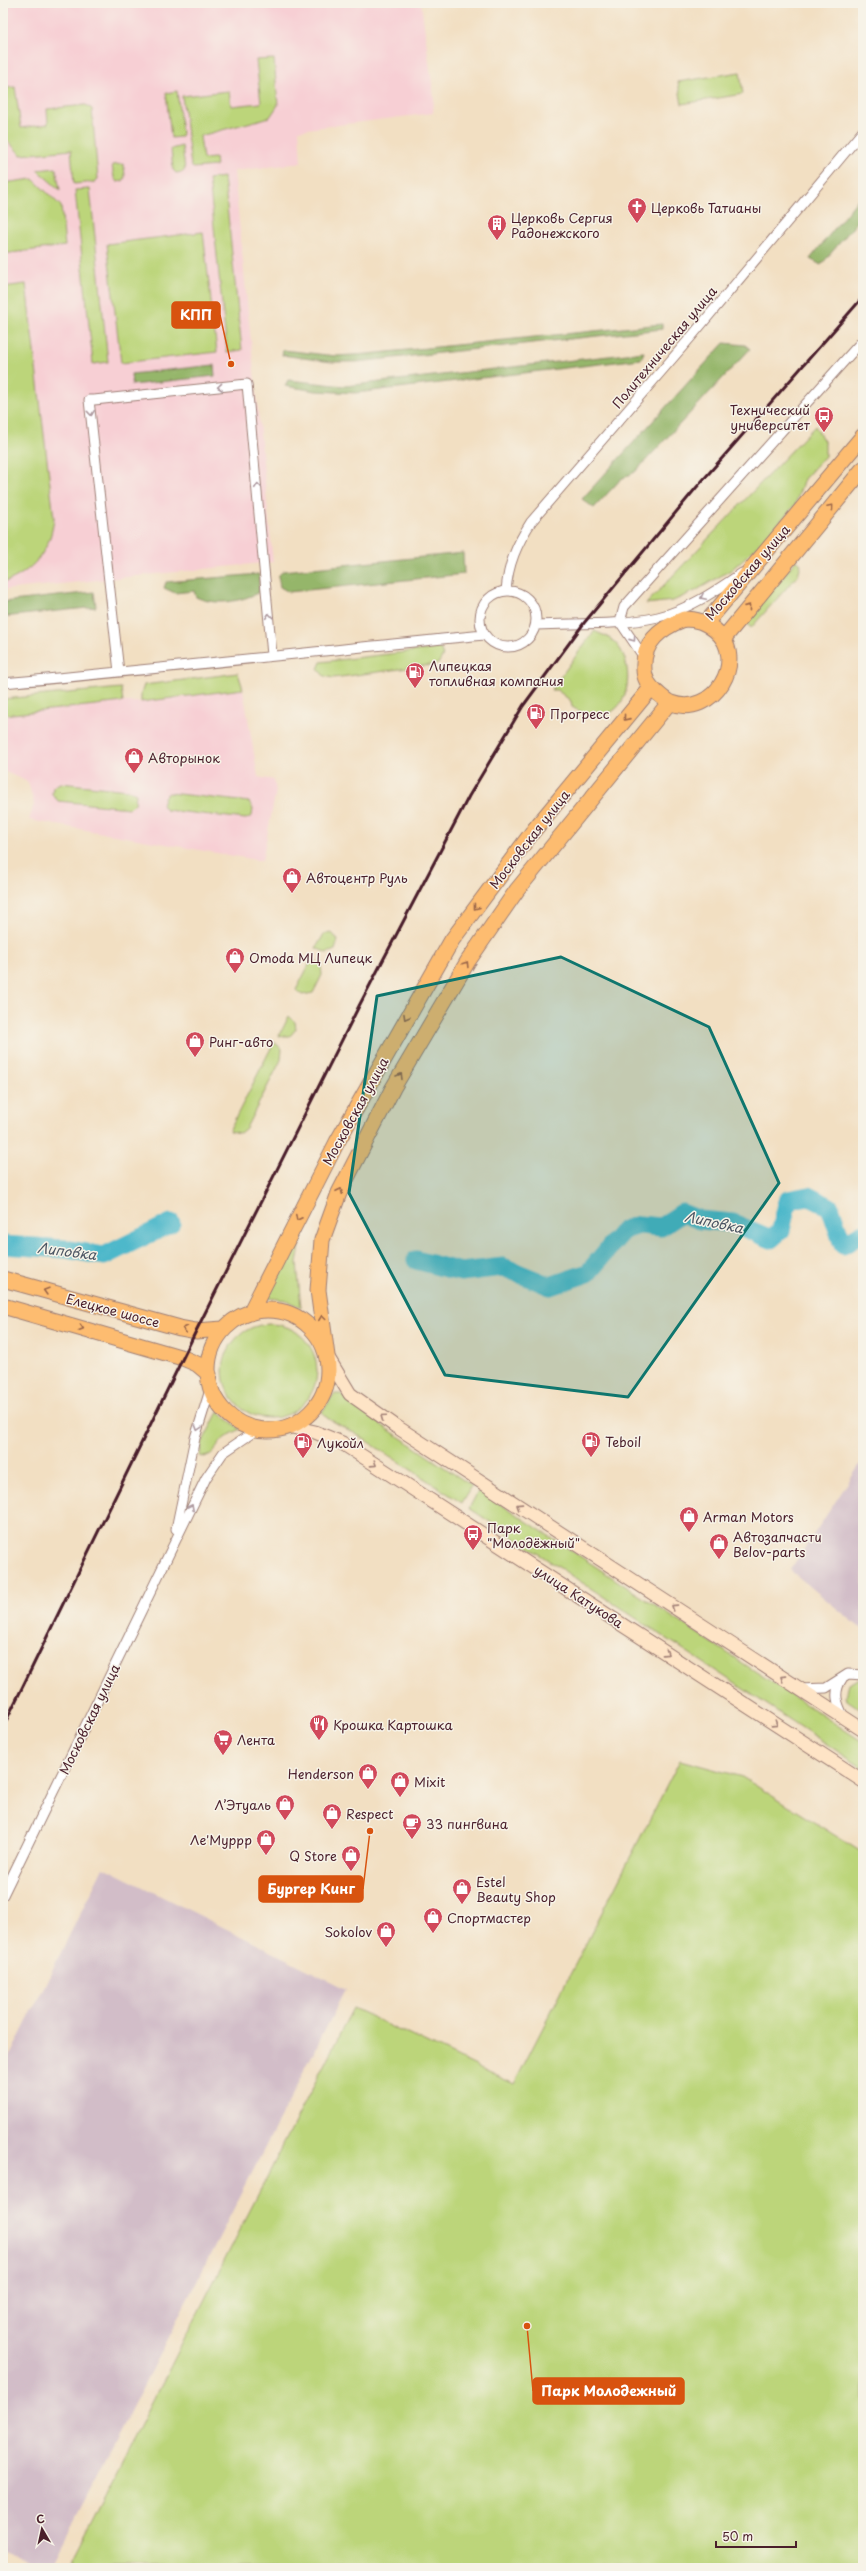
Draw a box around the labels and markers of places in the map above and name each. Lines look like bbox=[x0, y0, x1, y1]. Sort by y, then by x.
church icon: Церковь Татианы bbox=[626, 196, 648, 224]
place label: Церковь Татианы bbox=[651, 198, 761, 217]
place label: Церковь Сергия Радонежского bbox=[511, 208, 613, 242]
building icon: Церковь Сергия Радонежского bbox=[486, 213, 508, 241]
callout: КПП bbox=[172, 302, 220, 328]
place label: Технический университет bbox=[730, 400, 811, 434]
bus stop icon: Технический университет bbox=[813, 405, 835, 433]
place label: Липецкая топливная компания bbox=[429, 656, 564, 690]
fuel station icon: Липецкая топливная компания bbox=[404, 661, 426, 689]
fuel station icon: Прогресс bbox=[525, 702, 547, 730]
place label: Прогресс bbox=[550, 704, 610, 723]
shop icon: Авторынок bbox=[123, 746, 145, 774]
place label: Авторынок bbox=[148, 748, 220, 767]
shop icon: Автоцентр Руль bbox=[281, 866, 303, 894]
place label: Автоцентр Руль bbox=[306, 868, 408, 887]
shop icon: Omoda МЦ Липецк bbox=[224, 946, 246, 974]
place label: Omoda МЦ Липецк bbox=[249, 948, 373, 967]
shop icon: Ринг-авто bbox=[184, 1030, 206, 1058]
place label: Ринг-авто bbox=[209, 1032, 273, 1051]
fuel station icon: Teboil bbox=[580, 1430, 602, 1458]
fuel station icon: Лукойл bbox=[292, 1431, 314, 1459]
place label: Teboil bbox=[605, 1432, 641, 1451]
place label: Лукойл bbox=[317, 1433, 364, 1452]
shop icon: Arman Motors bbox=[678, 1505, 700, 1533]
place label: Arman Motors bbox=[703, 1507, 794, 1526]
place label: Парк "Молодёжный" bbox=[487, 1518, 580, 1552]
bus stop icon: Парк "Молодёжный" bbox=[462, 1523, 484, 1551]
place label: Автозапчасти Belov-parts bbox=[733, 1527, 822, 1561]
shop icon: Автозапчасти Belov-parts bbox=[708, 1532, 730, 1560]
restaurant icon: Крошка Картошка bbox=[308, 1713, 330, 1741]
place label: Крошка Картошка bbox=[333, 1715, 453, 1734]
supermarket icon: Лента bbox=[212, 1728, 234, 1756]
place label: Лента bbox=[237, 1730, 275, 1749]
shop icon: Henderson bbox=[357, 1762, 379, 1790]
place label: Henderson bbox=[288, 1764, 354, 1783]
shop icon: Mixit bbox=[389, 1770, 411, 1798]
place label: Mixit bbox=[414, 1772, 445, 1791]
shop icon: Л’Этуаль bbox=[274, 1793, 296, 1821]
place label: Л’Этуаль bbox=[215, 1795, 271, 1814]
shop icon: Respect bbox=[321, 1802, 343, 1830]
place label: Respect bbox=[346, 1804, 393, 1823]
cafe icon: 33 пингвина bbox=[401, 1812, 423, 1840]
place label: 33 пингвина bbox=[426, 1814, 509, 1833]
shop icon: Ле'Муррр bbox=[255, 1828, 277, 1856]
place label: Ле'Муррр bbox=[190, 1830, 252, 1849]
shop icon: Q Store bbox=[340, 1844, 362, 1872]
place label: Q Store bbox=[289, 1846, 337, 1865]
place label: Estel Beauty Shop bbox=[476, 1872, 556, 1906]
callout: Бургер Кинг bbox=[259, 1876, 363, 1902]
shop icon: Estel Beauty Shop bbox=[451, 1877, 473, 1905]
shop icon: Спортмастер bbox=[422, 1906, 444, 1934]
place label: Спортмастер bbox=[447, 1908, 531, 1927]
shop icon: Sokolov bbox=[375, 1920, 397, 1948]
place label: Sokolov bbox=[324, 1922, 372, 1941]
callout: Парк Молодежный bbox=[533, 2378, 684, 2404]

